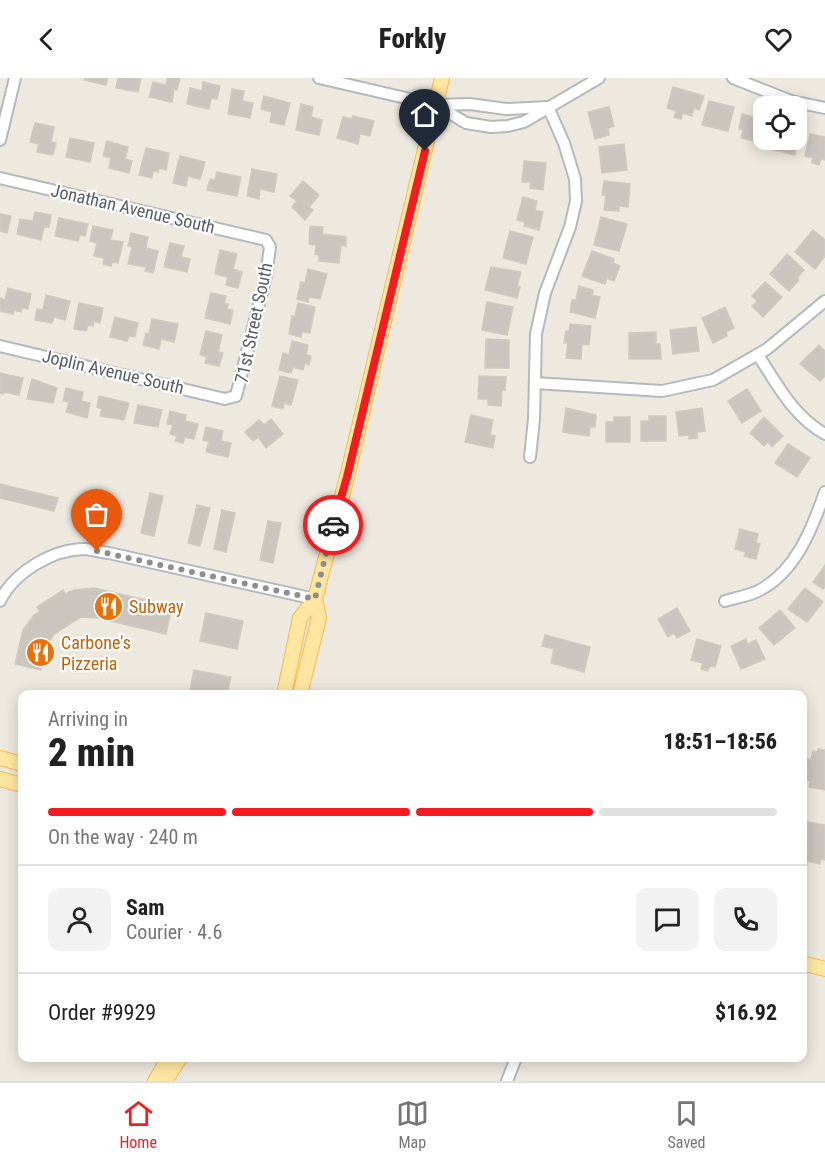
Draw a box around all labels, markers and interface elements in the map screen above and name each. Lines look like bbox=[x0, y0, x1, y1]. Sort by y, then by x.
icon: back bbox=[30, 23, 63, 56]
text: Forkly bbox=[379, 23, 446, 55]
icon: heart bbox=[762, 23, 795, 56]
pin bbox=[399, 89, 450, 151]
map controls bbox=[753, 96, 807, 150]
button: locate bbox=[753, 96, 807, 150]
icon: home bbox=[408, 98, 441, 131]
street label: Jonathan Avenue South bbox=[49, 179, 217, 238]
street label: 71st Street South bbox=[230, 261, 277, 385]
street label: Joplin Avenue South bbox=[40, 345, 186, 398]
pin bbox=[71, 489, 122, 551]
courier bbox=[303, 495, 363, 555]
icon: bag bbox=[80, 498, 113, 531]
icon: car bbox=[317, 509, 350, 542]
restaurant icon: Subway bbox=[92, 591, 124, 623]
place label: Subway bbox=[129, 596, 184, 617]
place label: Carbone's Pizzeria bbox=[61, 632, 131, 674]
restaurant icon: Carbone's Pizzeria bbox=[24, 637, 56, 669]
text: Arriving in bbox=[48, 707, 128, 731]
text: 18:51–18:56 bbox=[663, 729, 777, 754]
text: 2 min bbox=[48, 730, 135, 776]
text: On the way · 240 m bbox=[48, 825, 198, 849]
button: person bbox=[48, 888, 111, 951]
button: chat bbox=[636, 888, 699, 951]
button: phone bbox=[714, 888, 777, 951]
text: Sam bbox=[126, 895, 165, 920]
text: Courier · 4.6 bbox=[126, 920, 222, 944]
text: Order #9929 bbox=[48, 1000, 156, 1025]
text: $16.92 bbox=[715, 1000, 777, 1025]
tab: Home bbox=[119, 1097, 157, 1152]
tab: Map bbox=[396, 1097, 429, 1152]
tab: Saved bbox=[668, 1097, 706, 1152]

